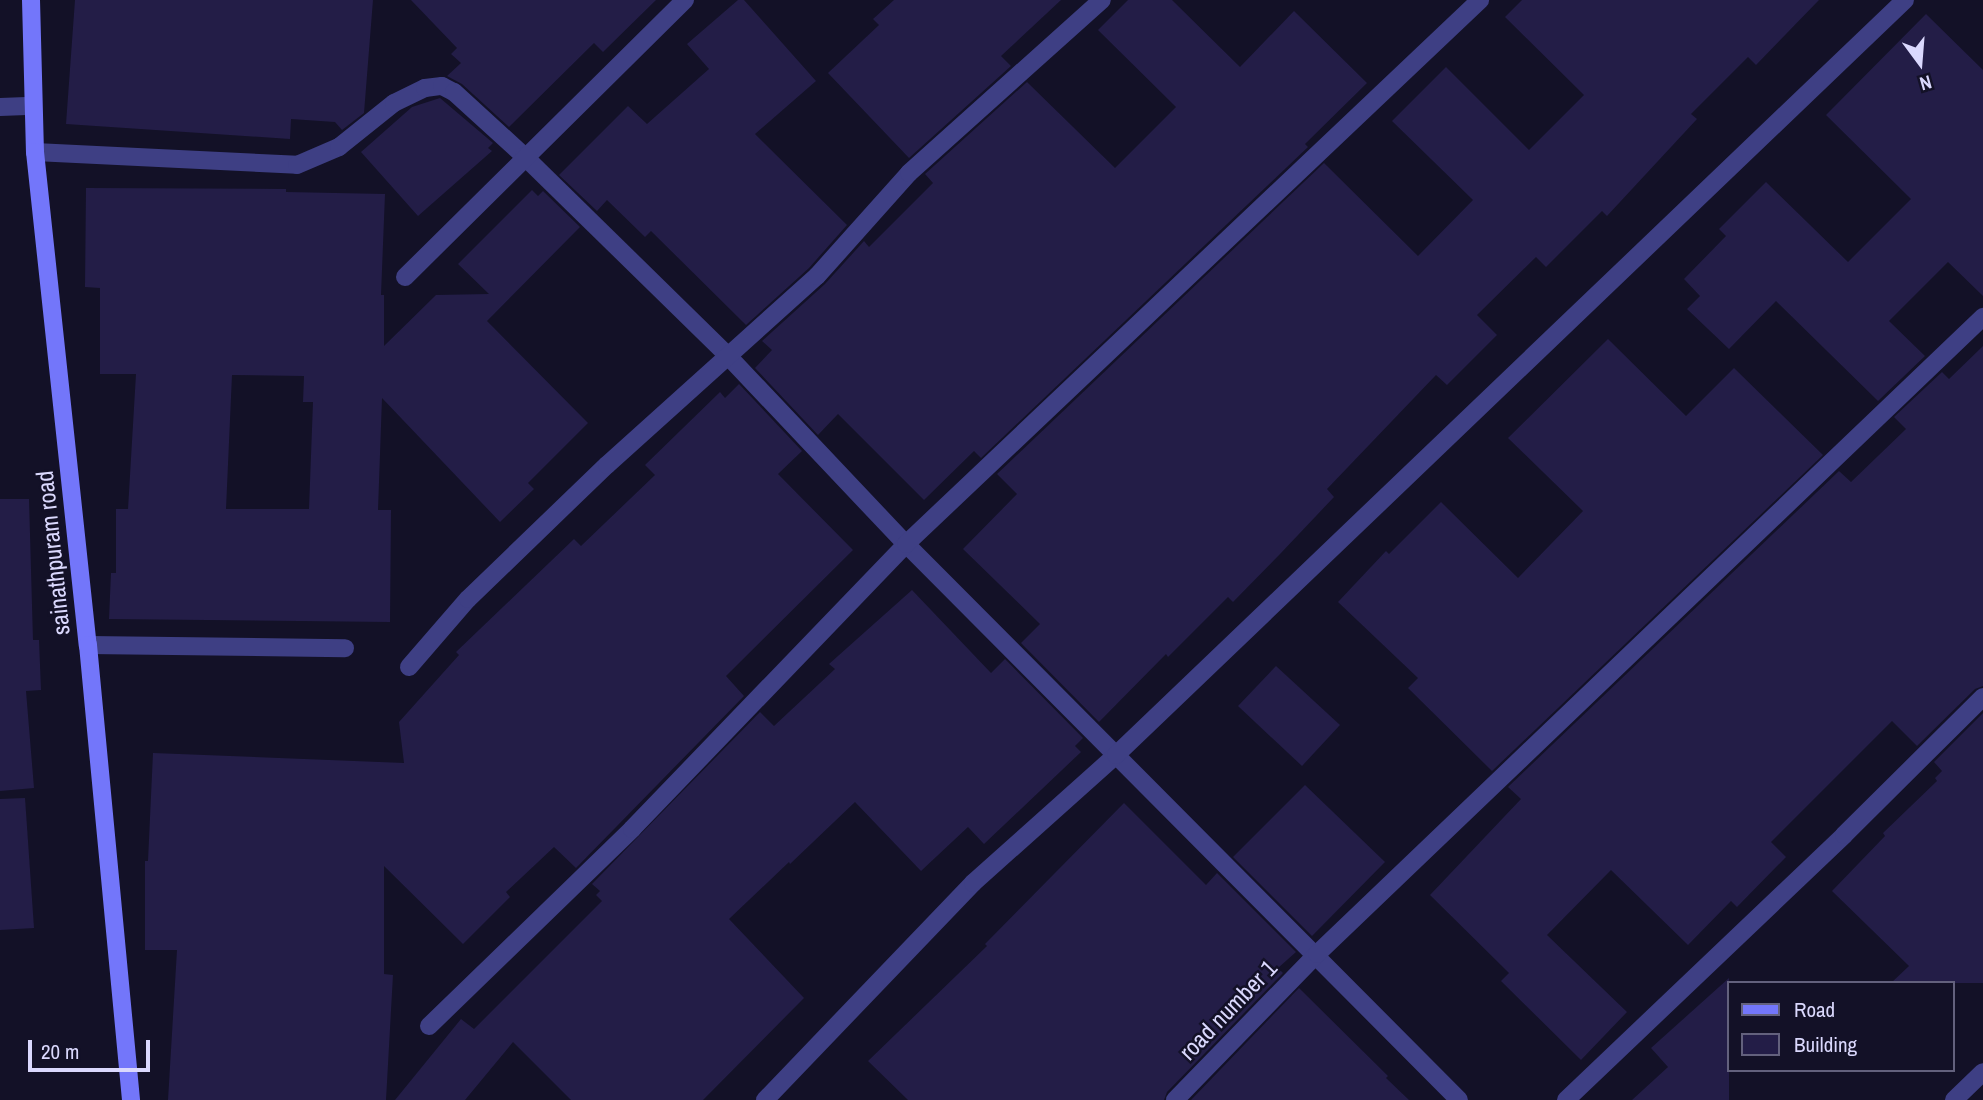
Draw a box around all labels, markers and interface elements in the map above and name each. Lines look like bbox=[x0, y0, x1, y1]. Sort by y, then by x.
north arrow bbox=[1885, 28, 1955, 98]
text: N bbox=[1917, 69, 1935, 97]
street label: sainathpuram road bbox=[30, 469, 76, 637]
street label: road number 1 bbox=[1173, 954, 1283, 1066]
legend bbox=[1728, 981, 1955, 1072]
text: Road bbox=[1794, 995, 1835, 1024]
scale bar bbox=[32, 1026, 154, 1070]
text: Building bbox=[1794, 1030, 1857, 1059]
text: 20 m bbox=[41, 1037, 79, 1066]

